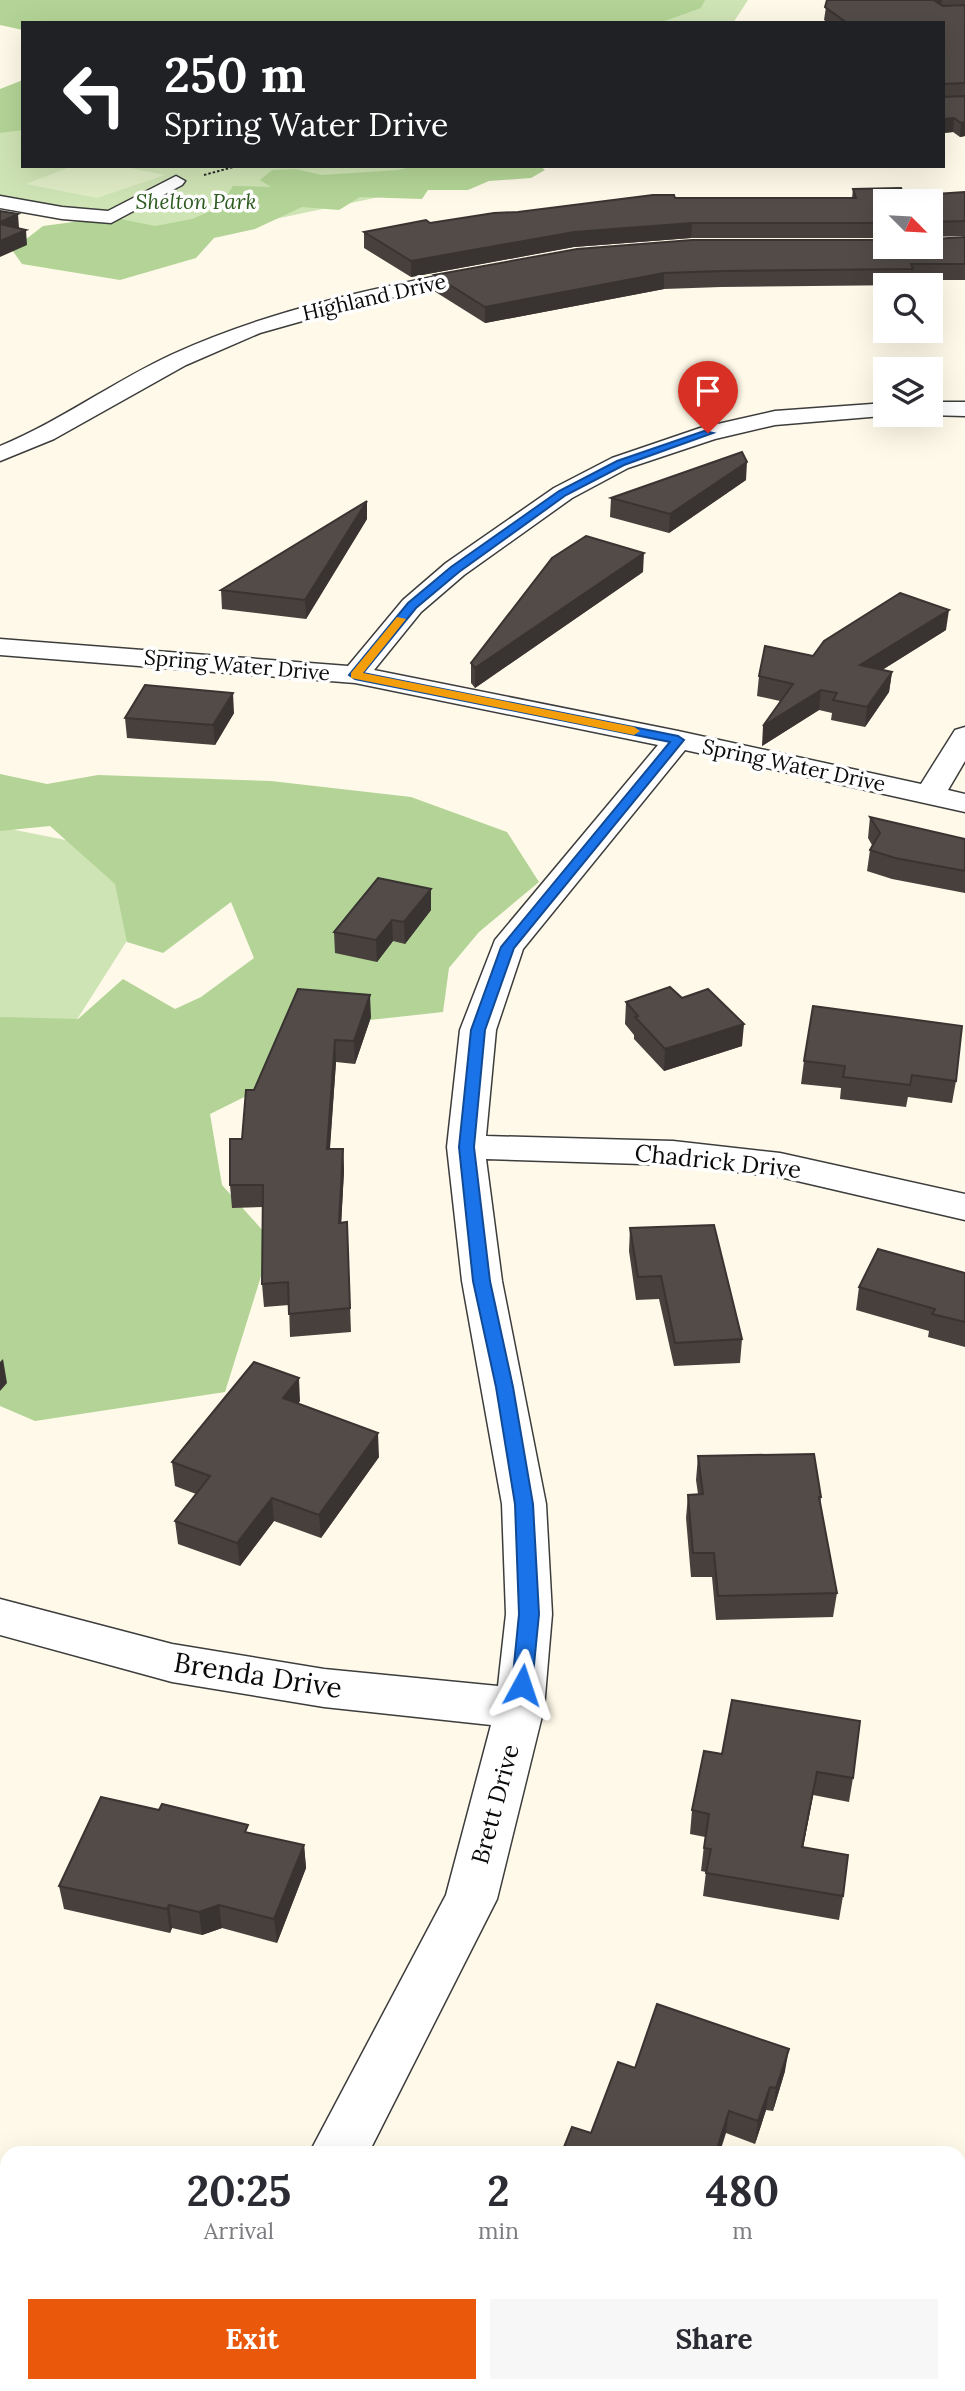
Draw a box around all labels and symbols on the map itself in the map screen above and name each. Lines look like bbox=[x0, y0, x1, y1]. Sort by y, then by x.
park label: Shelton Park bbox=[136, 188, 257, 215]
north arrow bbox=[873, 189, 943, 259]
street label: Highland Drive bbox=[299, 267, 449, 327]
pin bbox=[678, 361, 738, 433]
street label: Spring Water Drive bbox=[143, 643, 331, 687]
street label: Spring Water Drive bbox=[700, 732, 888, 798]
street label: Chadrick Drive bbox=[633, 1137, 803, 1185]
street label: Brenda Drive bbox=[171, 1644, 345, 1706]
position arrow bbox=[485, 1648, 559, 1722]
street label: Brett Drive bbox=[464, 1741, 526, 1867]

